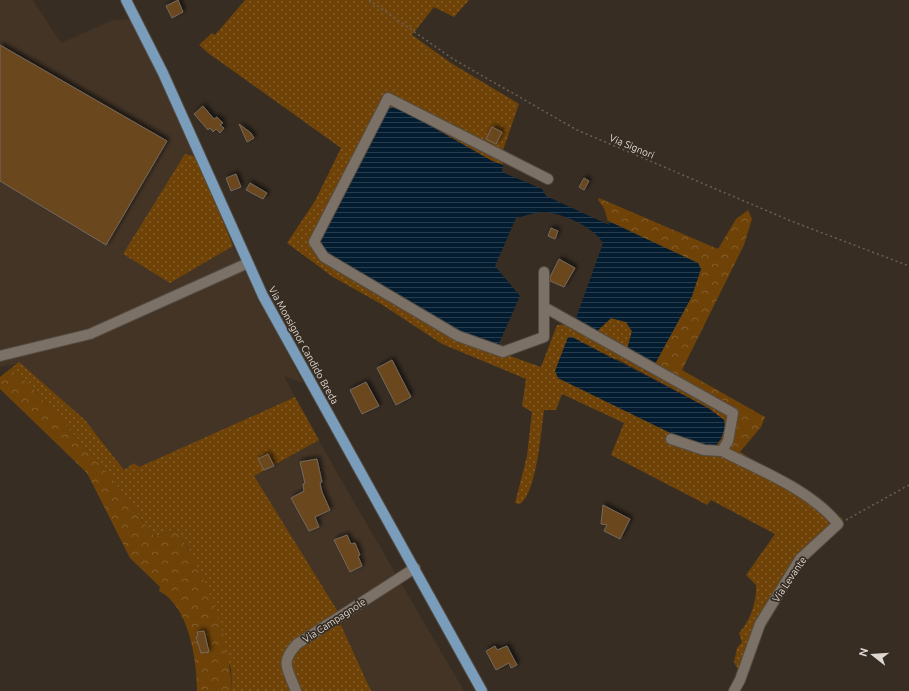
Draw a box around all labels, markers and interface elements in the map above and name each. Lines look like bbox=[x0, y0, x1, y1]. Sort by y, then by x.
street label: Via Signori bbox=[608, 132, 656, 161]
street label: Via Monsignor Candido Breda bbox=[267, 284, 341, 406]
street label: Via Levante bbox=[770, 555, 809, 604]
street label: Via Campagnole bbox=[301, 596, 368, 645]
north arrow bbox=[853, 635, 893, 675]
text: N bbox=[856, 646, 870, 658]

